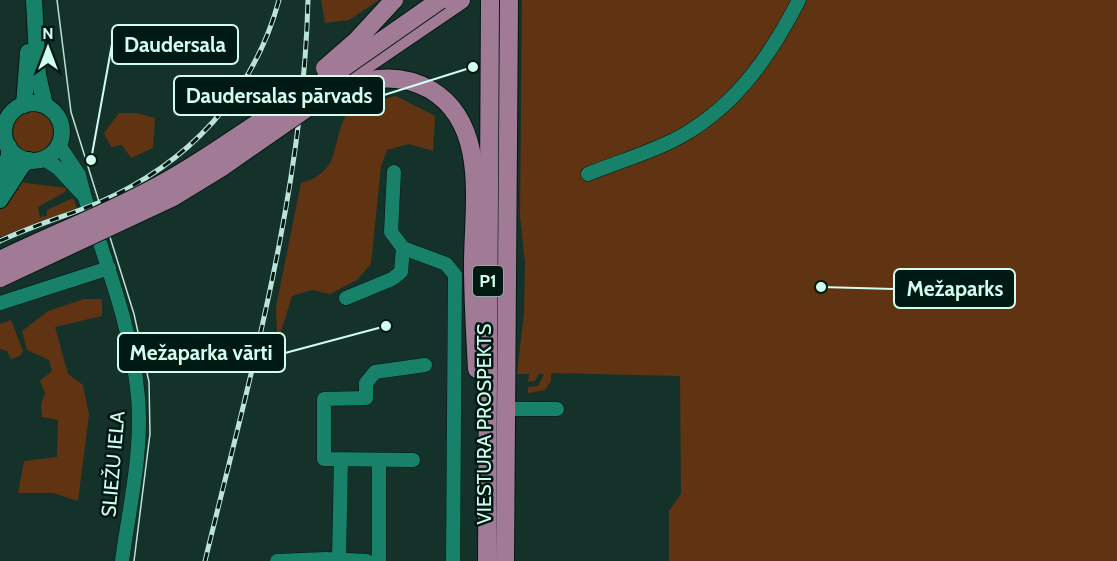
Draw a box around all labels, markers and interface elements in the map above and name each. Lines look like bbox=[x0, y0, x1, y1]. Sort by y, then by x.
north arrow bbox=[18, 18, 78, 78]
text: N bbox=[42, 24, 54, 43]
callout: Daudersala bbox=[112, 25, 238, 64]
text: Daudersala bbox=[124, 32, 227, 57]
callout: Daudersalas pārvads bbox=[174, 76, 384, 115]
text: Daudersalas pārvads bbox=[186, 83, 372, 108]
road number: P1 bbox=[473, 266, 503, 296]
callout: Mežaparks bbox=[894, 269, 1015, 308]
text: Mežaparks bbox=[907, 276, 1004, 301]
street label: VIESTURA PROSPEKTS bbox=[472, 323, 496, 524]
callout: Mežaparka vārti bbox=[118, 333, 285, 372]
text: Mežaparka vārti bbox=[129, 340, 273, 365]
street label: SLIEŽU IELA bbox=[96, 409, 130, 518]

